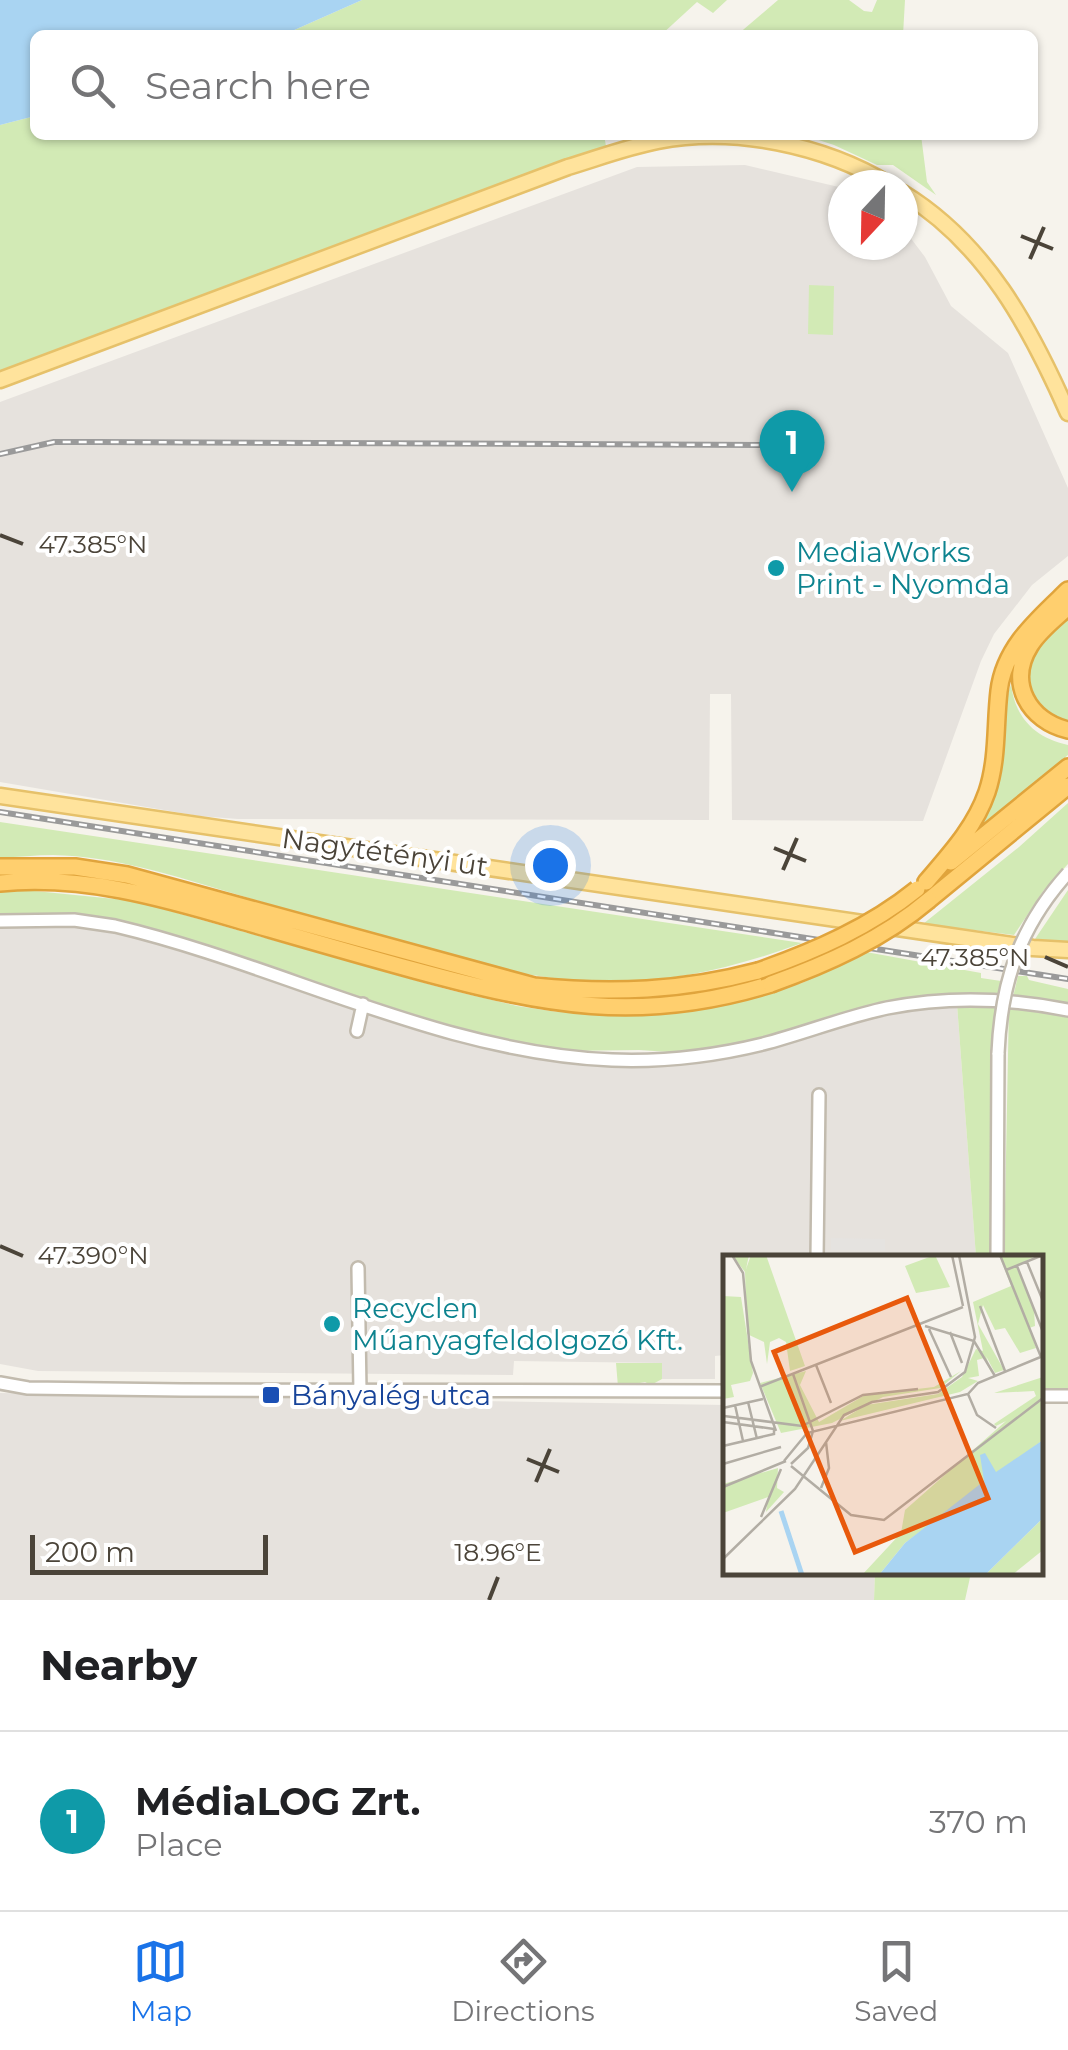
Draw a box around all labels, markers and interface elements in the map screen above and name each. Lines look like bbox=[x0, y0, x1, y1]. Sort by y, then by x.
search box bbox=[30, 30, 1038, 140]
icon: search bbox=[65, 58, 120, 113]
text: Search here bbox=[145, 62, 371, 109]
north arrow bbox=[828, 170, 918, 260]
pin: 1 bbox=[760, 410, 824, 492]
text: 47.385°N bbox=[39, 529, 147, 559]
place label: MediaWorks Print - Nyomda bbox=[796, 535, 1010, 601]
marker: MediaWorks Print - Nyomda bbox=[765, 557, 787, 579]
street label: Nagytétényi út bbox=[280, 821, 490, 883]
your location bbox=[525, 840, 576, 891]
text: 47.385°N bbox=[921, 942, 1029, 972]
text: 47.390°N bbox=[38, 1240, 148, 1270]
inset map bbox=[723, 1255, 1043, 1575]
place label: Recyclen Műanyagfeldolgozó Kft. bbox=[352, 1291, 683, 1357]
marker: Recyclen Műanyagfeldolgozó Kft. bbox=[321, 1313, 343, 1335]
place label: Bányalég utca bbox=[291, 1378, 491, 1412]
marker: Bányalég utca bbox=[260, 1384, 282, 1406]
scale bar bbox=[30, 1530, 268, 1574]
text: 200 m bbox=[45, 1535, 135, 1569]
text: 18.96°E bbox=[454, 1537, 542, 1567]
text: Nearby bbox=[40, 1639, 197, 1691]
text: MédiaLOG Zrt. bbox=[135, 1778, 420, 1825]
text: 1 bbox=[66, 1802, 79, 1841]
text: 370 m bbox=[929, 1802, 1028, 1841]
text: Place bbox=[135, 1825, 223, 1864]
tab: Map bbox=[130, 1934, 192, 2028]
tab: Directions bbox=[451, 1934, 595, 2028]
tab: Saved bbox=[854, 1934, 938, 2028]

